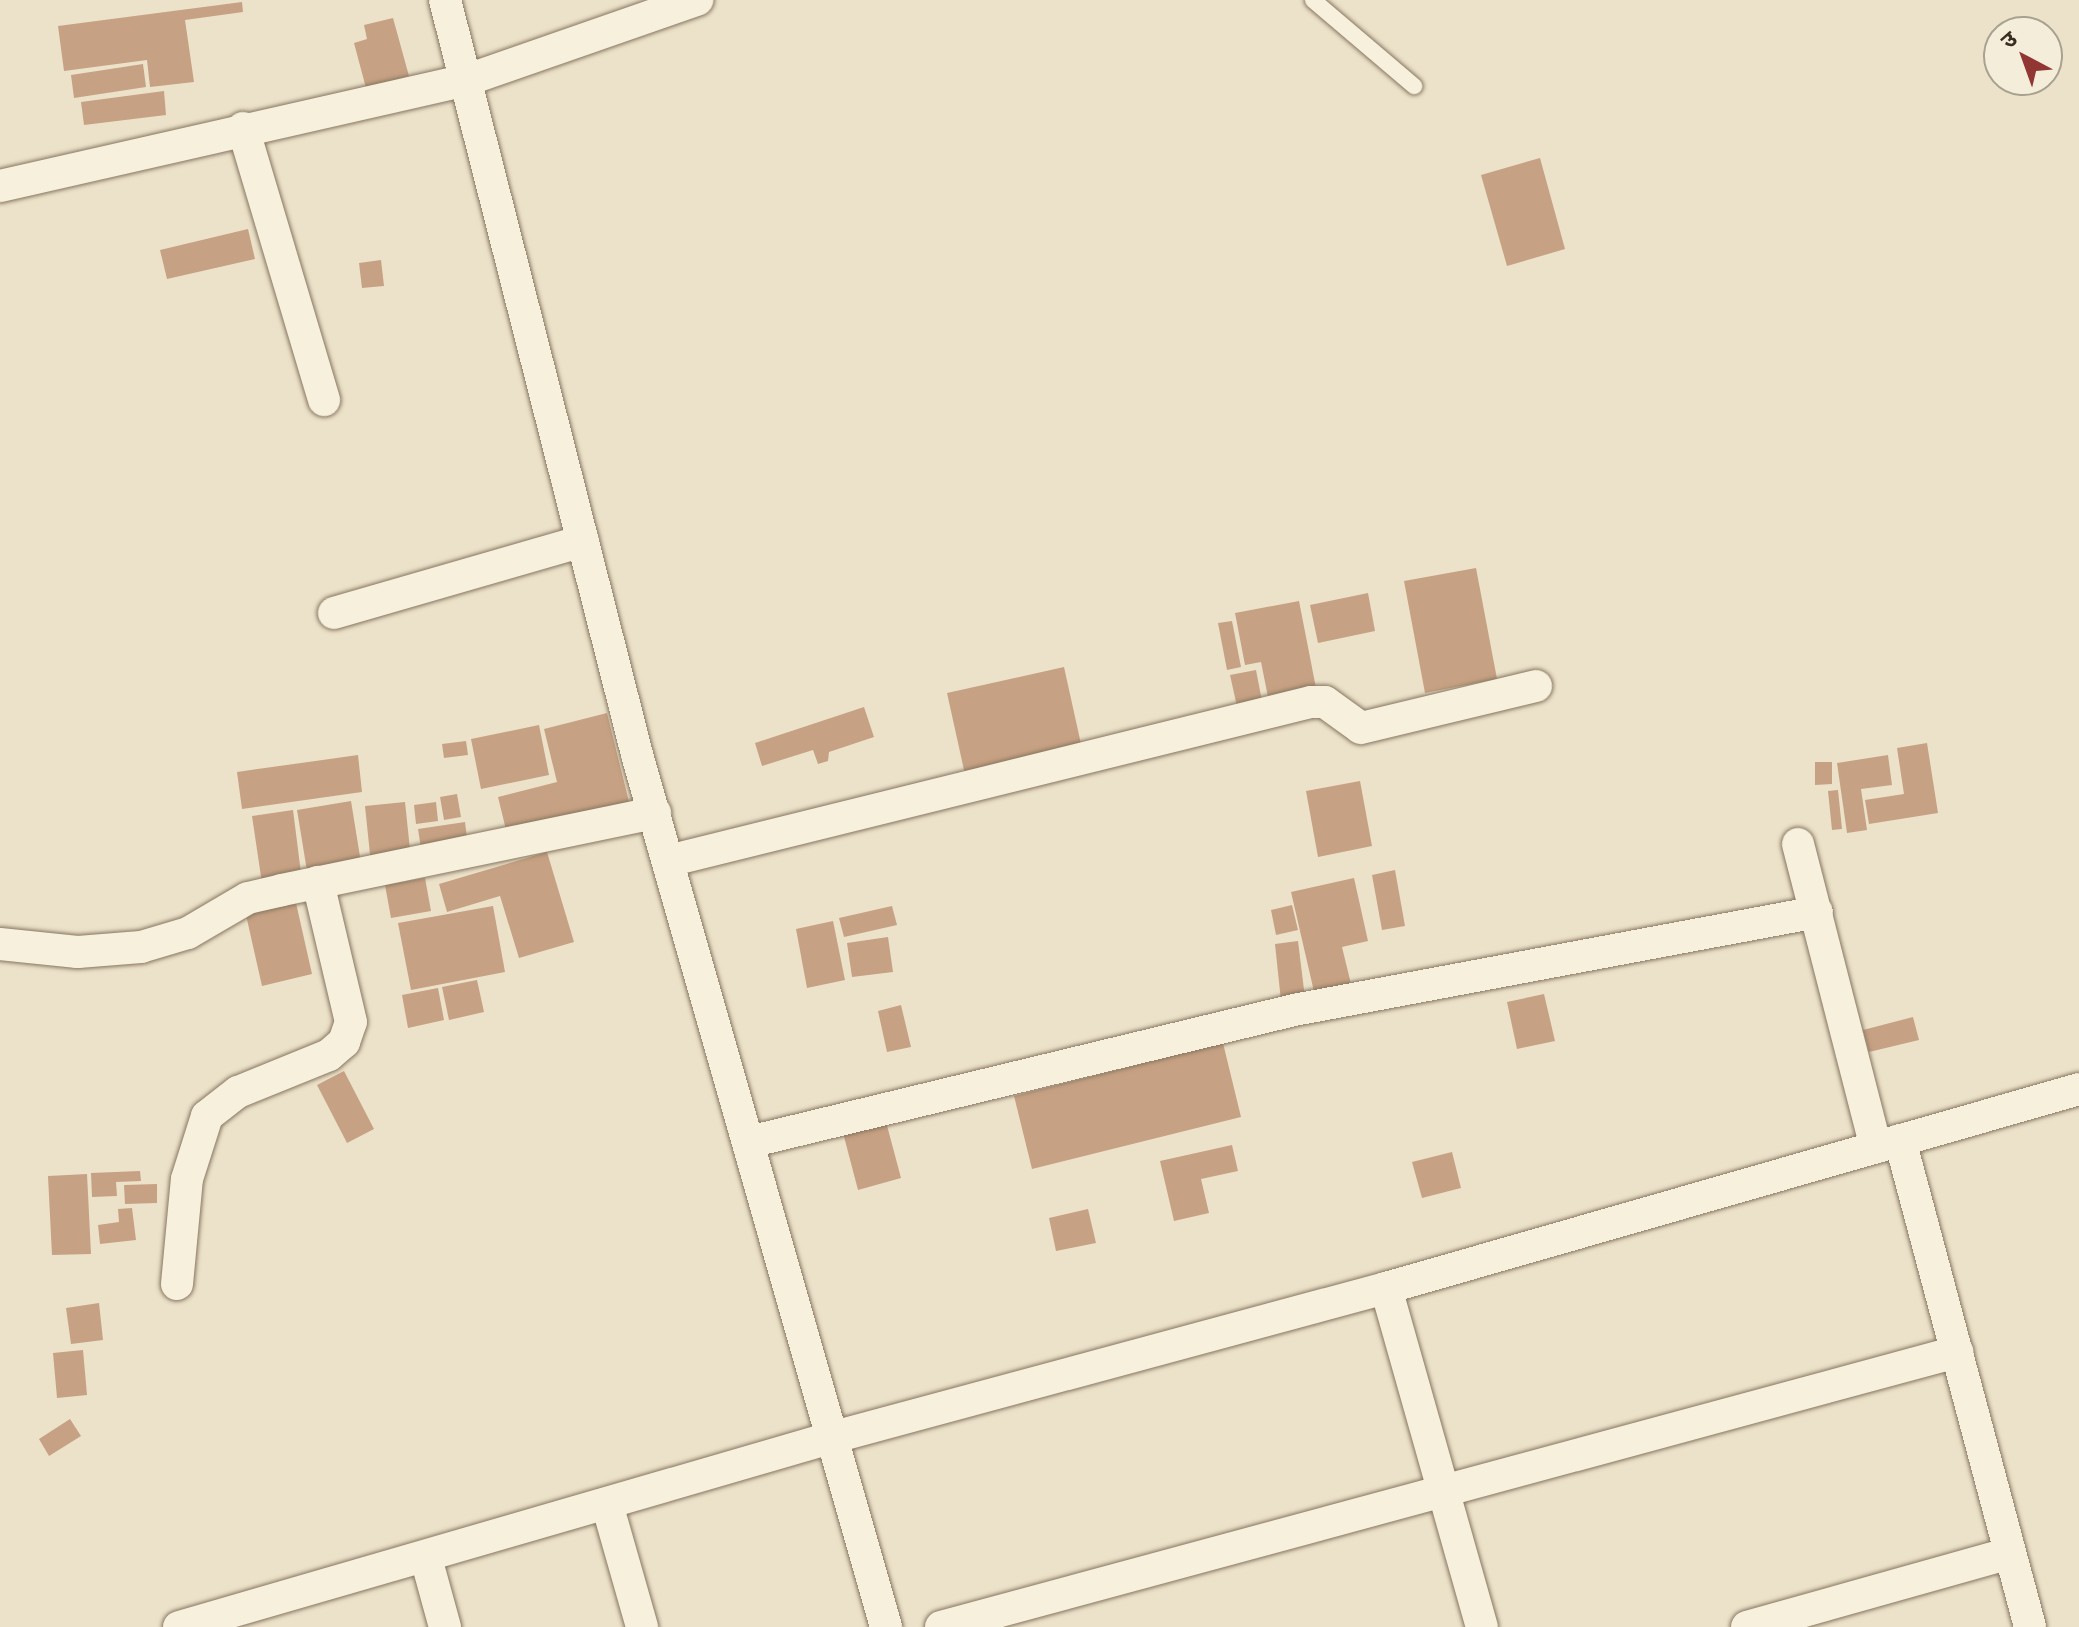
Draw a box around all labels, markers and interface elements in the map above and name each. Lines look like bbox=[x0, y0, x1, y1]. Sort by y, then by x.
north arrow bbox=[1983, 16, 2063, 96]
text: उ bbox=[1994, 24, 2023, 55]

